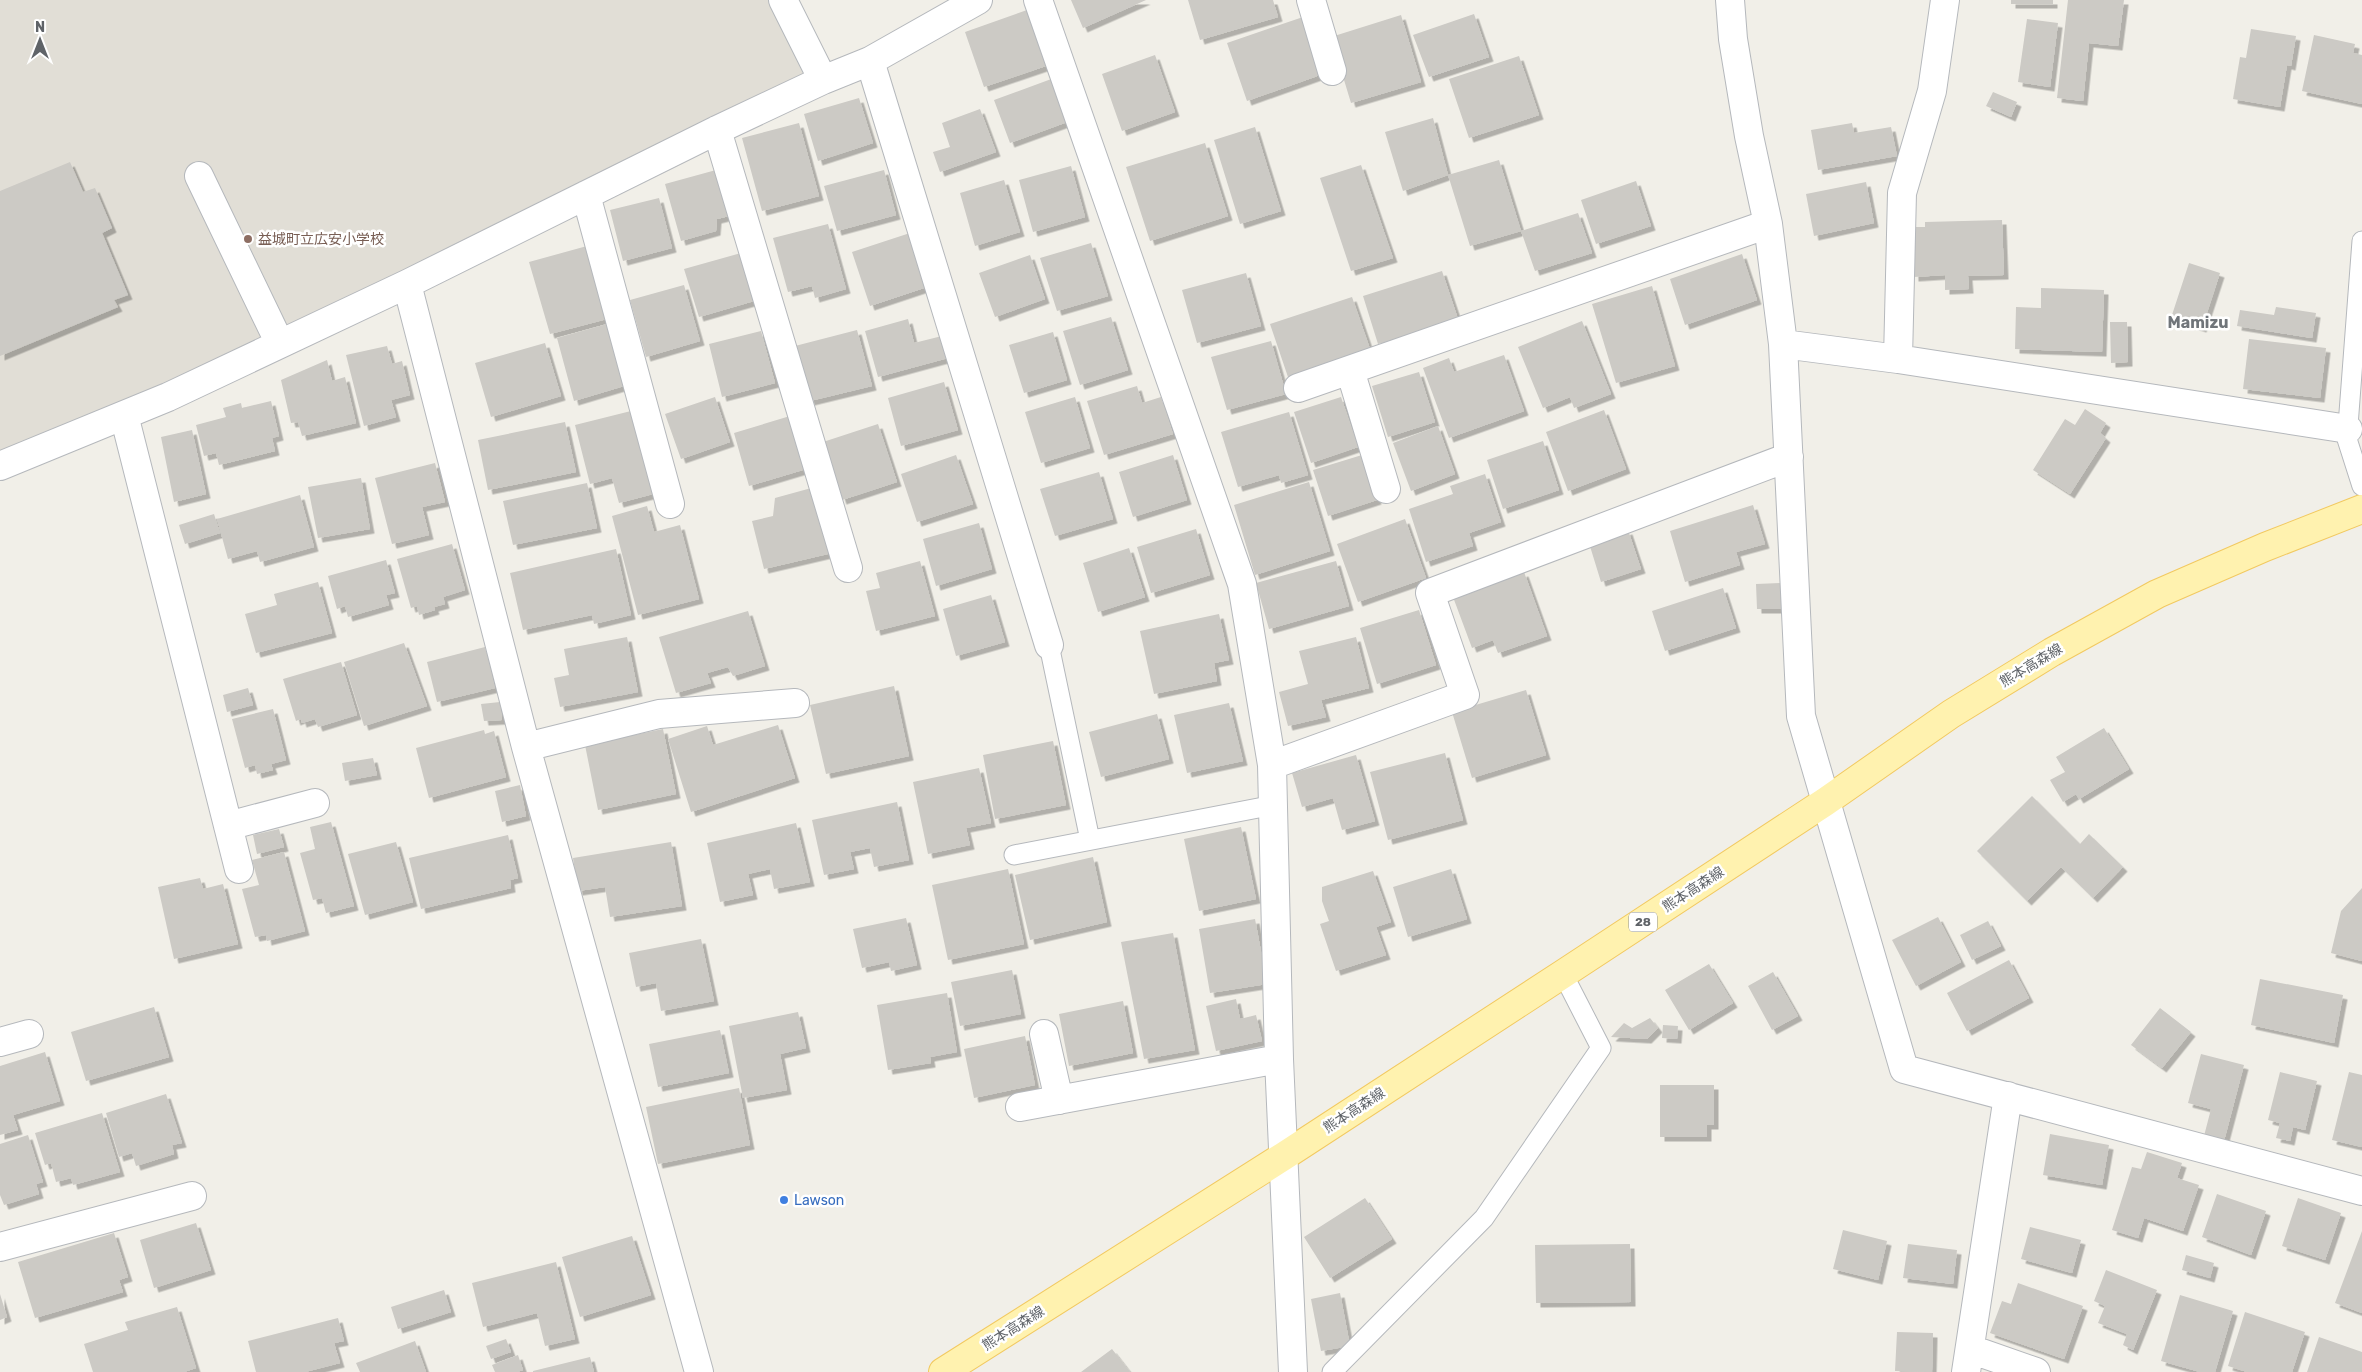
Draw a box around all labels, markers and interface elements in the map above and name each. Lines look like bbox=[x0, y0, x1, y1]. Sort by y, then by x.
north arrow bbox=[15, 15, 65, 65]
text: N bbox=[35, 19, 45, 36]
place label: 益城町立広安小学校 bbox=[258, 231, 384, 248]
marker: 益城町立広安小学校 bbox=[242, 233, 254, 245]
district label: Mamizu bbox=[2167, 313, 2229, 332]
street label: 熊本高森線 bbox=[1997, 640, 2066, 691]
street label: 熊本高森線 bbox=[1659, 863, 1727, 916]
road number: 28 bbox=[1629, 912, 1657, 932]
street label: 熊本高森線 bbox=[1320, 1084, 1388, 1137]
place label: Lawson bbox=[794, 1192, 844, 1209]
marker: Lawson bbox=[778, 1194, 790, 1206]
street label: 熊本高森線 bbox=[979, 1303, 1047, 1354]

